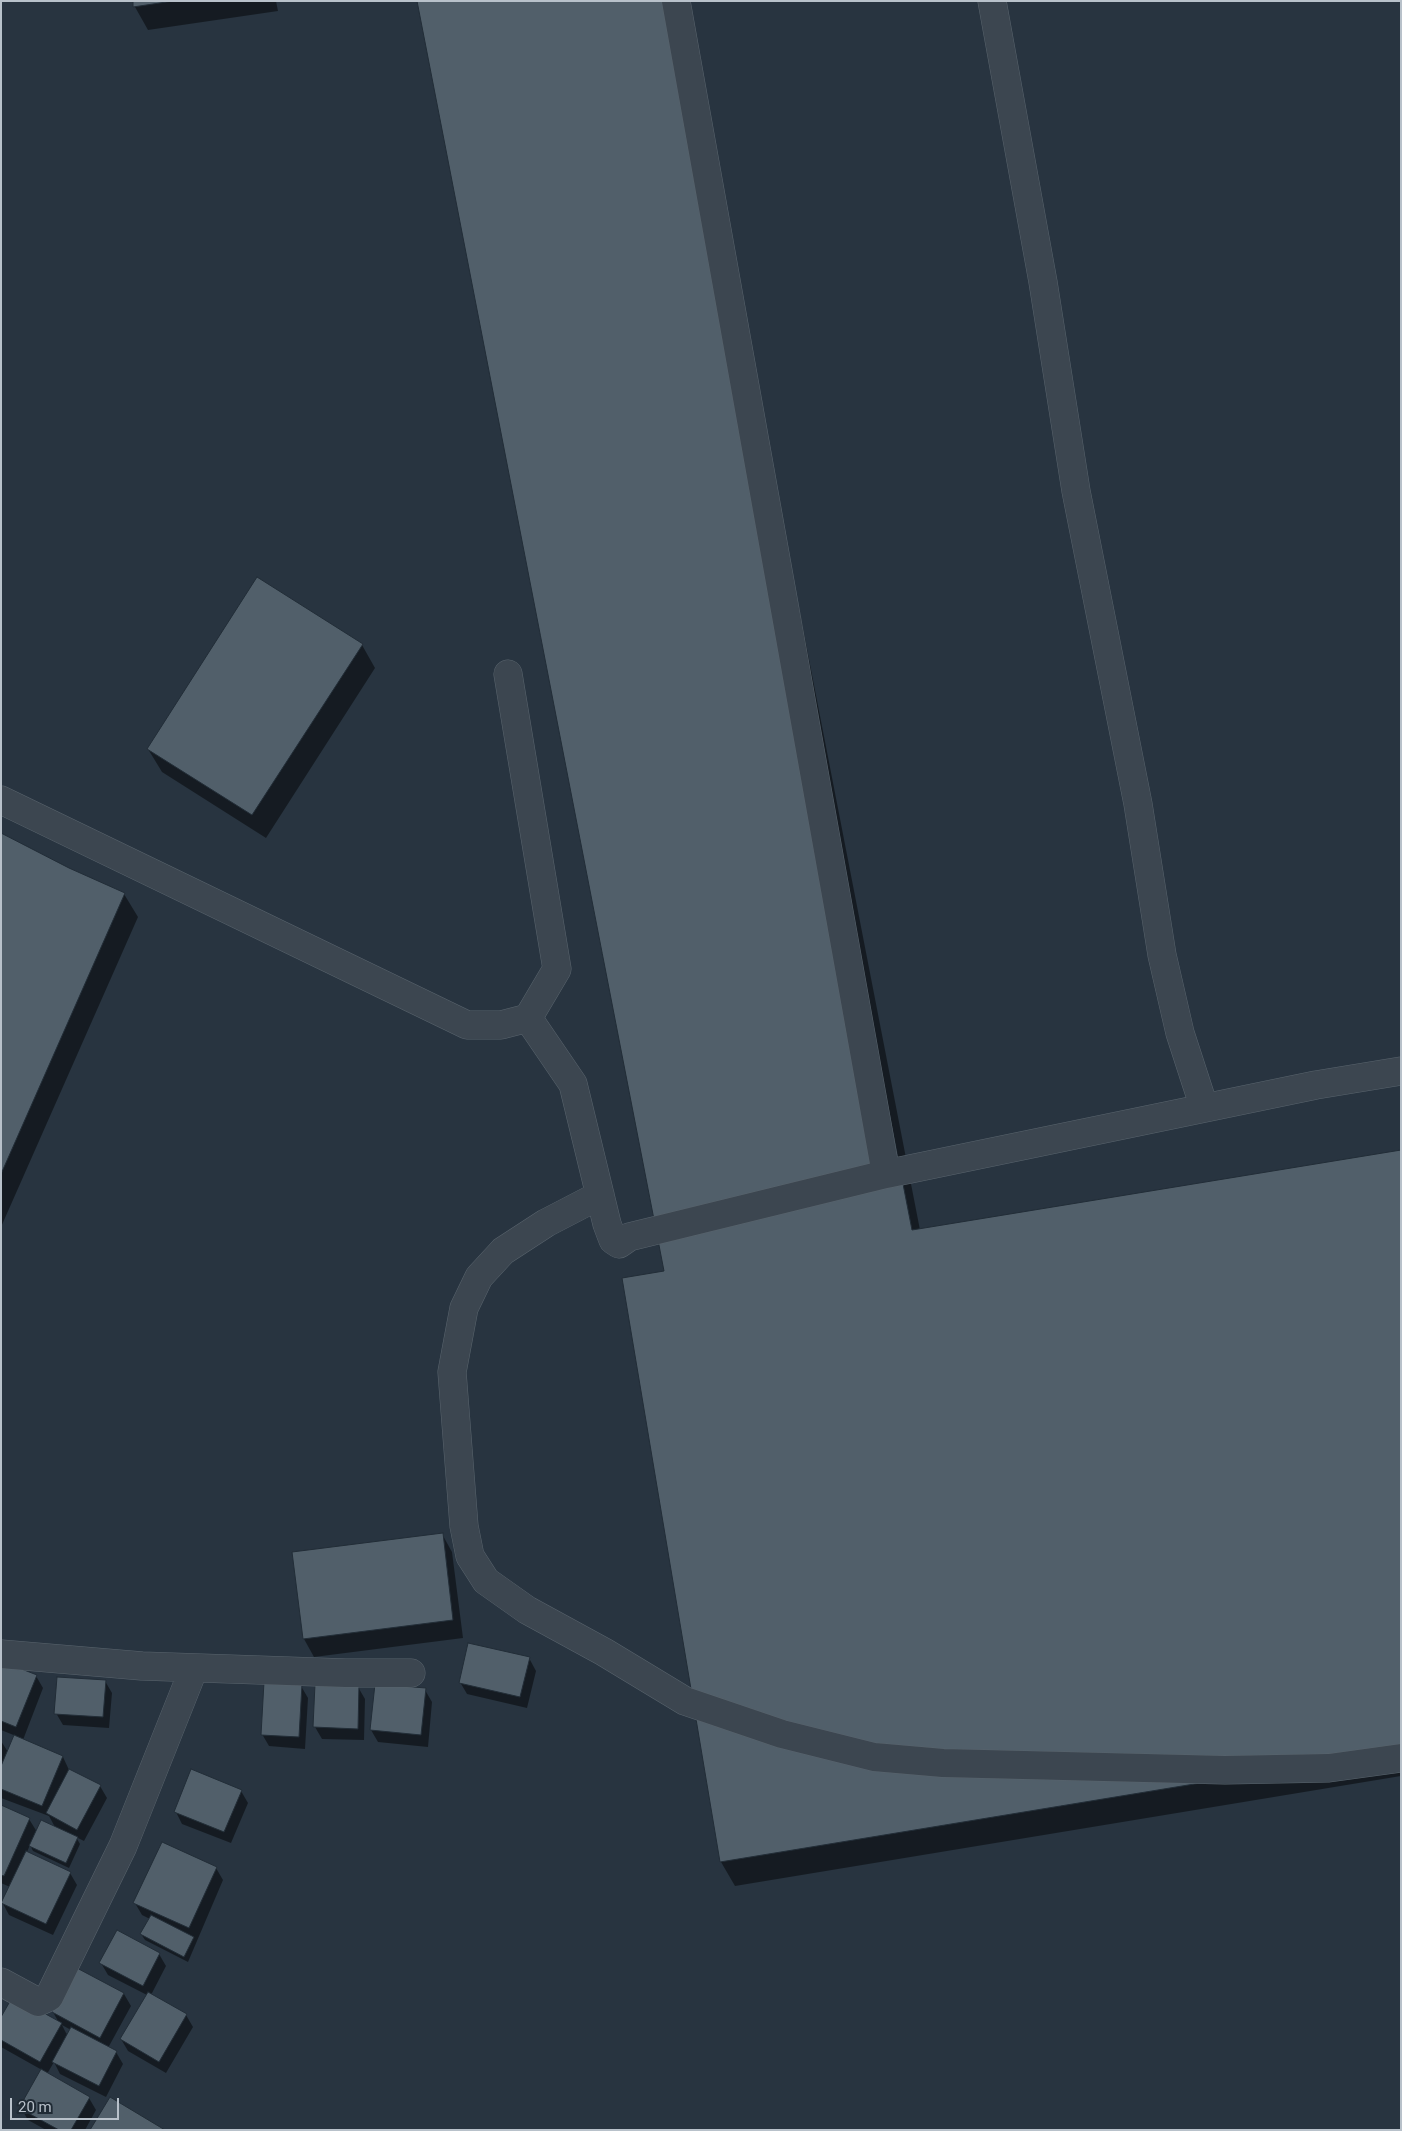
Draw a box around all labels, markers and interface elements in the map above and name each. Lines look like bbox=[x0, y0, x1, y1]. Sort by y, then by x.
scale bar bbox=[12, 2088, 121, 2120]
text: 20 m bbox=[18, 2098, 52, 2116]

